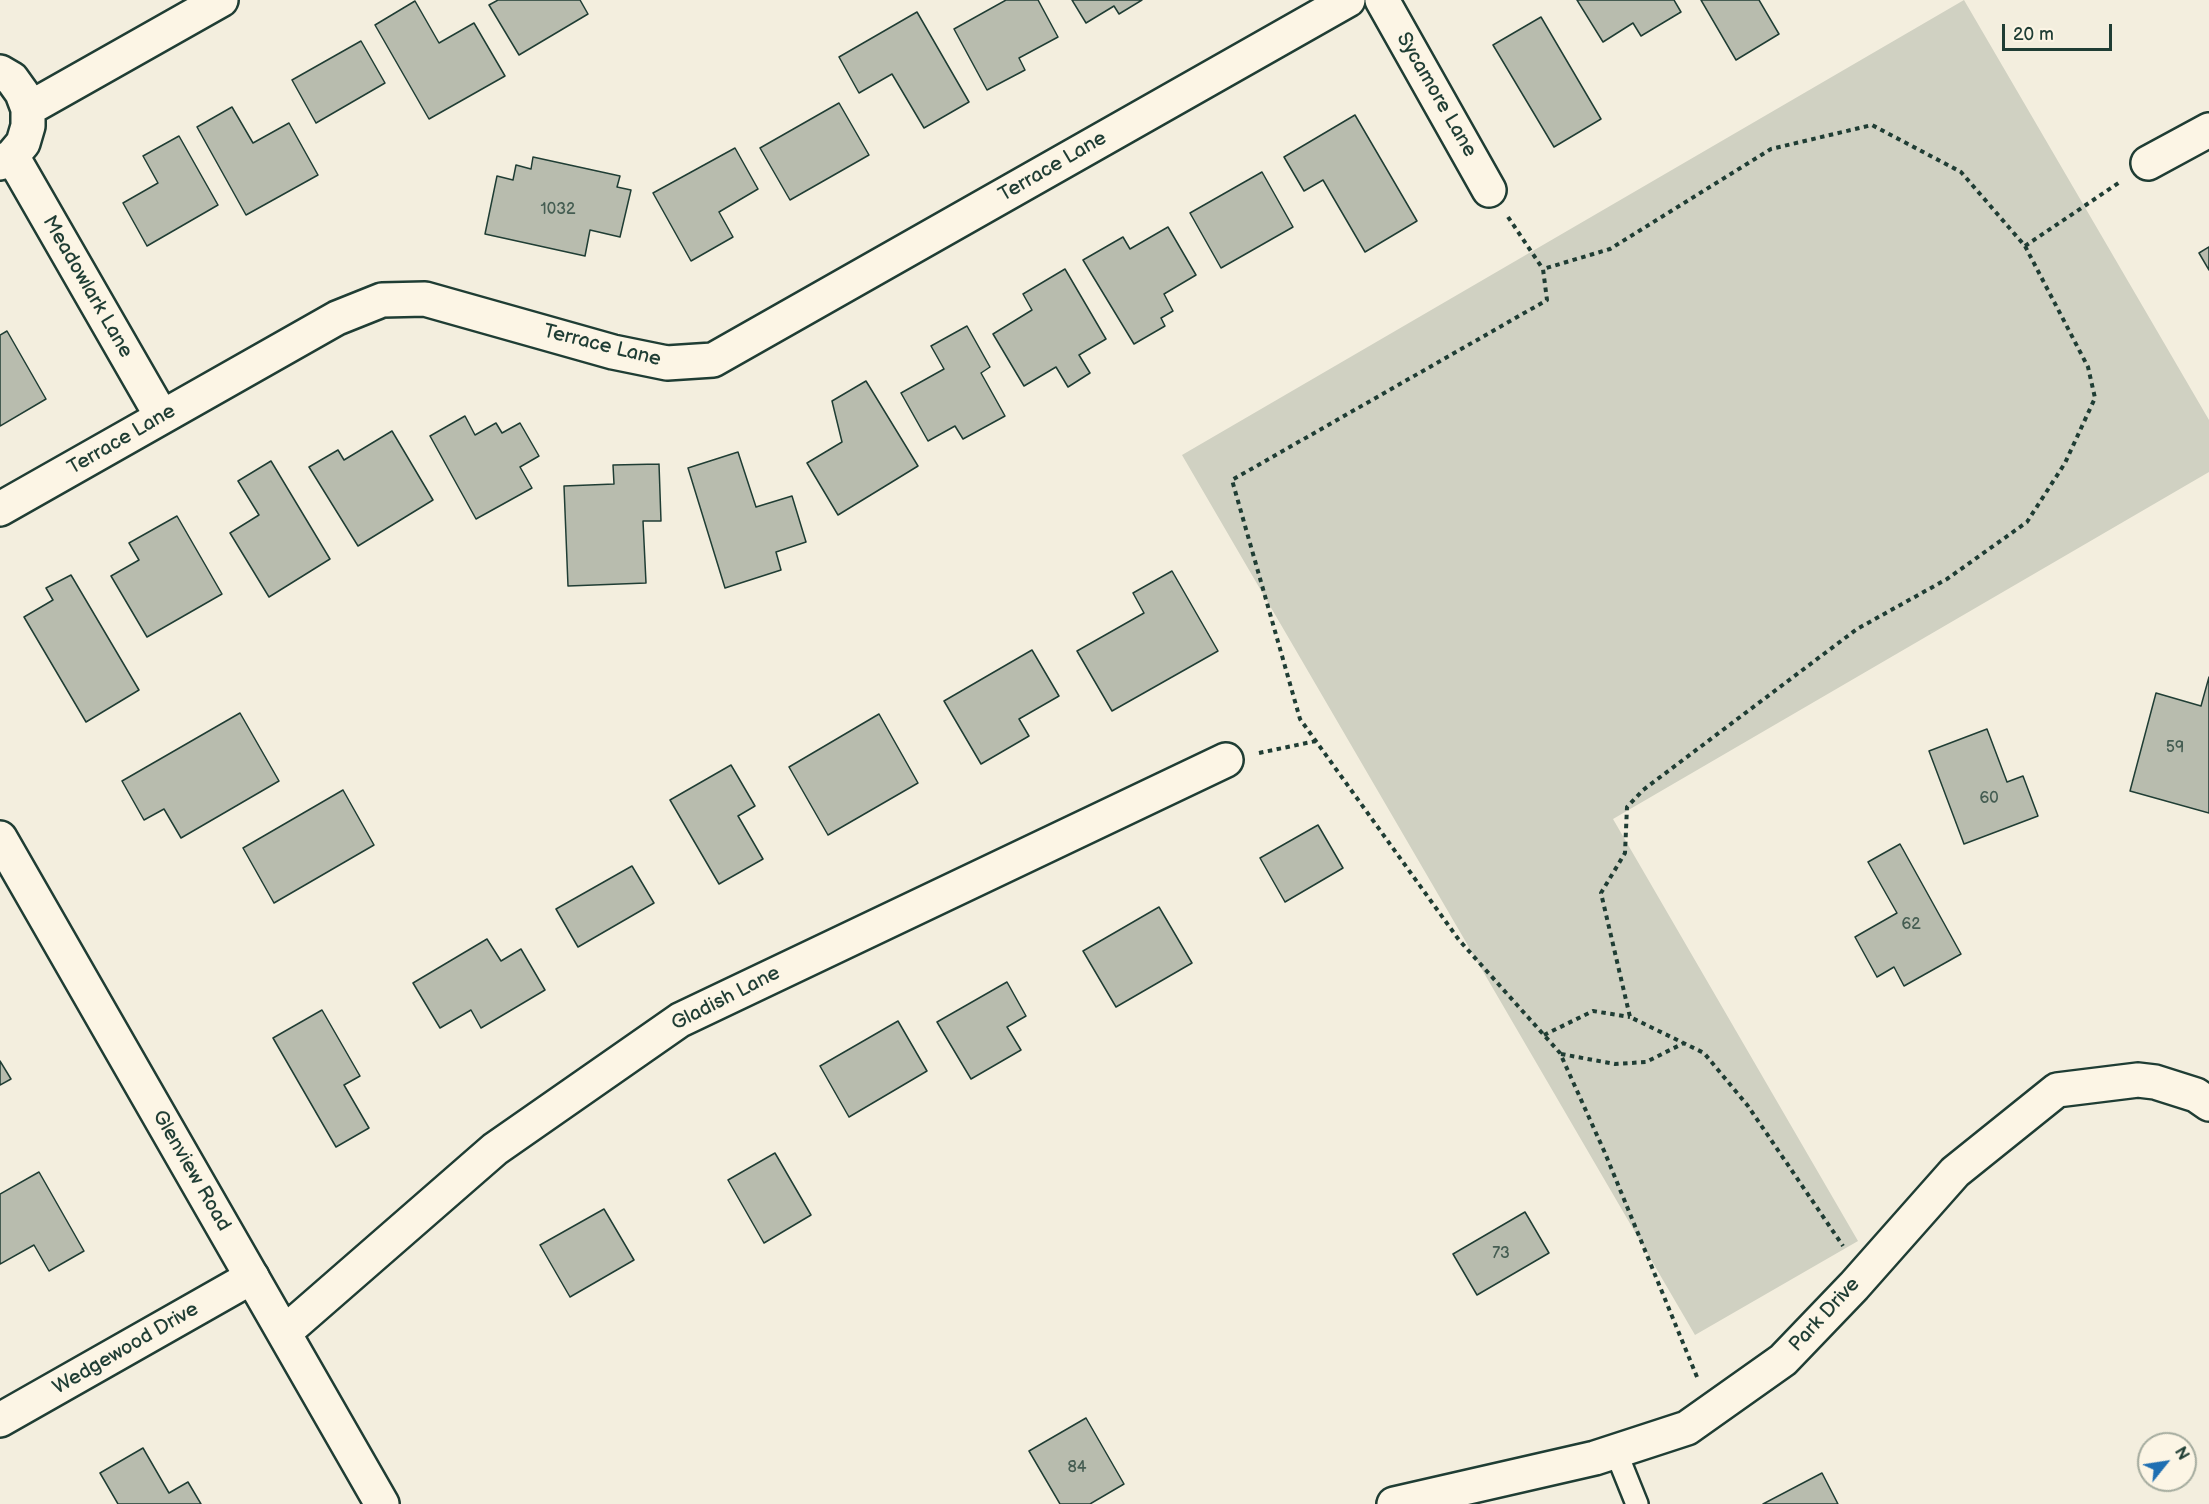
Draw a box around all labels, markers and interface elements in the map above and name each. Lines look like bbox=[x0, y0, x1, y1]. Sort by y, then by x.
scale bar bbox=[2005, 12, 2114, 50]
text: 20 m bbox=[2013, 24, 2054, 45]
street label: Sycamore Lane bbox=[1391, 28, 1481, 162]
street label: Terrace Lane bbox=[995, 127, 1111, 207]
house number: 1032 bbox=[541, 200, 575, 220]
street label: Meadowlark Lane bbox=[37, 212, 137, 362]
street label: Terrace Lane bbox=[541, 320, 663, 372]
street label: Terrace Lane bbox=[64, 400, 180, 480]
house number: 59 bbox=[2166, 738, 2184, 758]
house number: 60 bbox=[1979, 789, 1999, 809]
house number: 62 bbox=[1901, 915, 1921, 935]
street label: Gladish Lane bbox=[668, 961, 784, 1037]
street label: Glenview Road bbox=[147, 1106, 235, 1236]
house number: 73 bbox=[1492, 1244, 1510, 1264]
street label: Park Drive bbox=[1785, 1273, 1865, 1357]
street label: Wedgewood Drive bbox=[49, 1298, 203, 1400]
north arrow bbox=[2137, 1432, 2197, 1492]
text: N bbox=[2170, 1444, 2193, 1464]
house number: 84 bbox=[1067, 1458, 1087, 1478]

